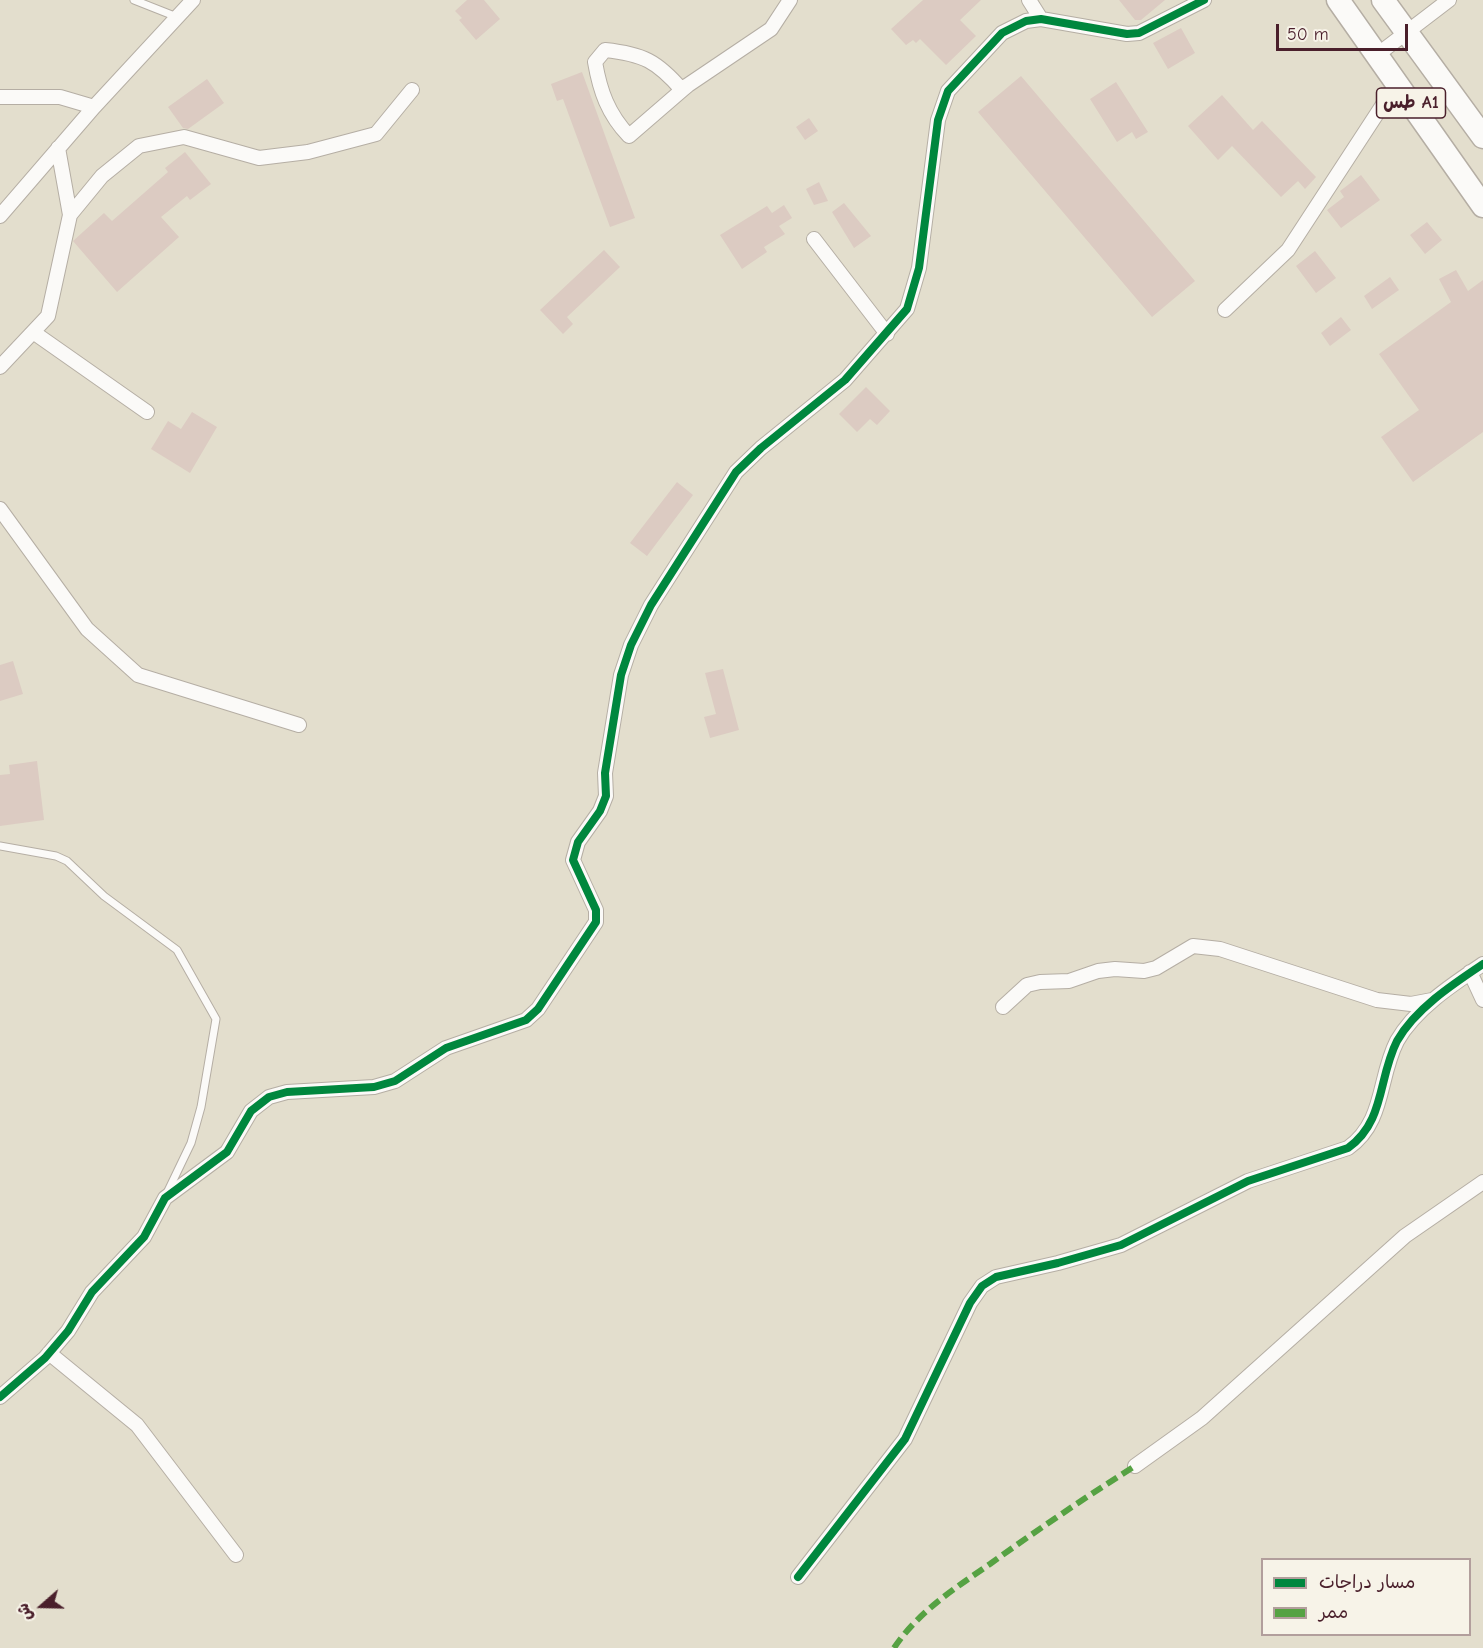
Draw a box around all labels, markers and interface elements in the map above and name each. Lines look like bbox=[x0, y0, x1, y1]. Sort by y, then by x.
scale bar bbox=[1279, 12, 1411, 50]
text: 50 m bbox=[1287, 24, 1329, 45]
road number: طس A1 bbox=[1376, 88, 1446, 118]
legend bbox=[1261, 1558, 1471, 1636]
text: مسار دراجات bbox=[1319, 1572, 1415, 1593]
north arrow bbox=[12, 1576, 72, 1636]
text: ش bbox=[14, 1601, 37, 1624]
text: ممر bbox=[1319, 1602, 1348, 1623]

